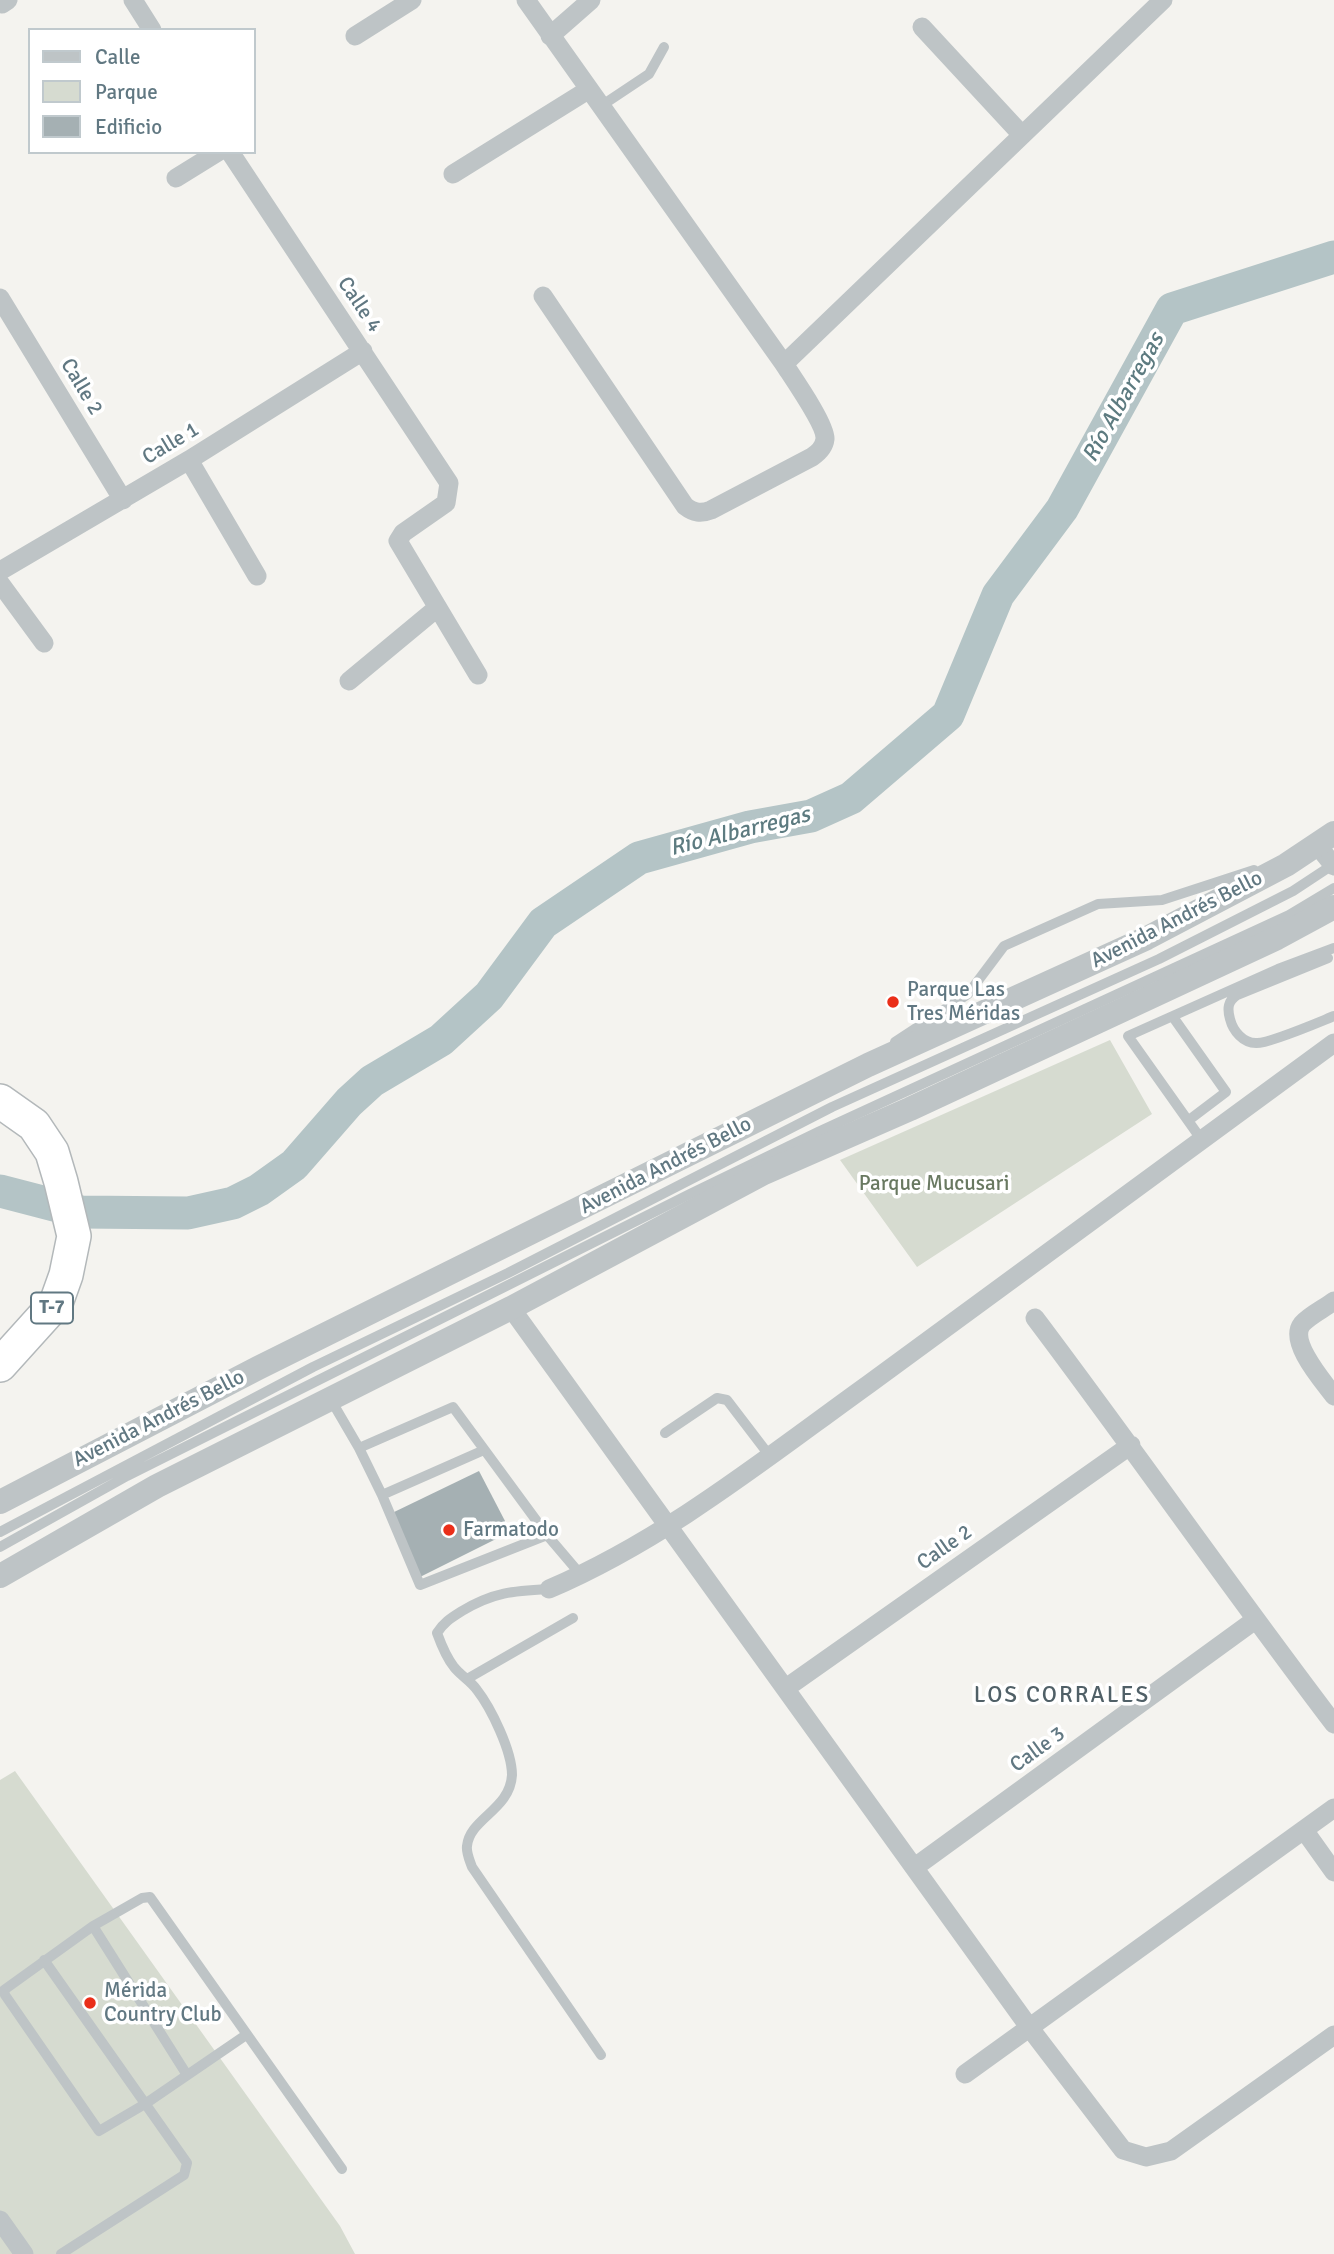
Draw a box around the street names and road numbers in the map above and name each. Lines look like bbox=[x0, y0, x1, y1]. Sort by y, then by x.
street label: Calle 4 bbox=[331, 272, 387, 338]
street label: Calle 2 bbox=[54, 354, 108, 420]
street label: Calle 1 bbox=[138, 417, 204, 471]
street label: Avenida Andrés Bello bbox=[1087, 866, 1267, 974]
street label: Avenida Andrés Bello bbox=[576, 1112, 756, 1220]
road number: T-7 bbox=[31, 1292, 73, 1324]
street label: Avenida Andrés Bello bbox=[69, 1365, 249, 1473]
street label: Calle 2 bbox=[913, 1520, 977, 1576]
street label: Calle 3 bbox=[1006, 1722, 1070, 1778]

